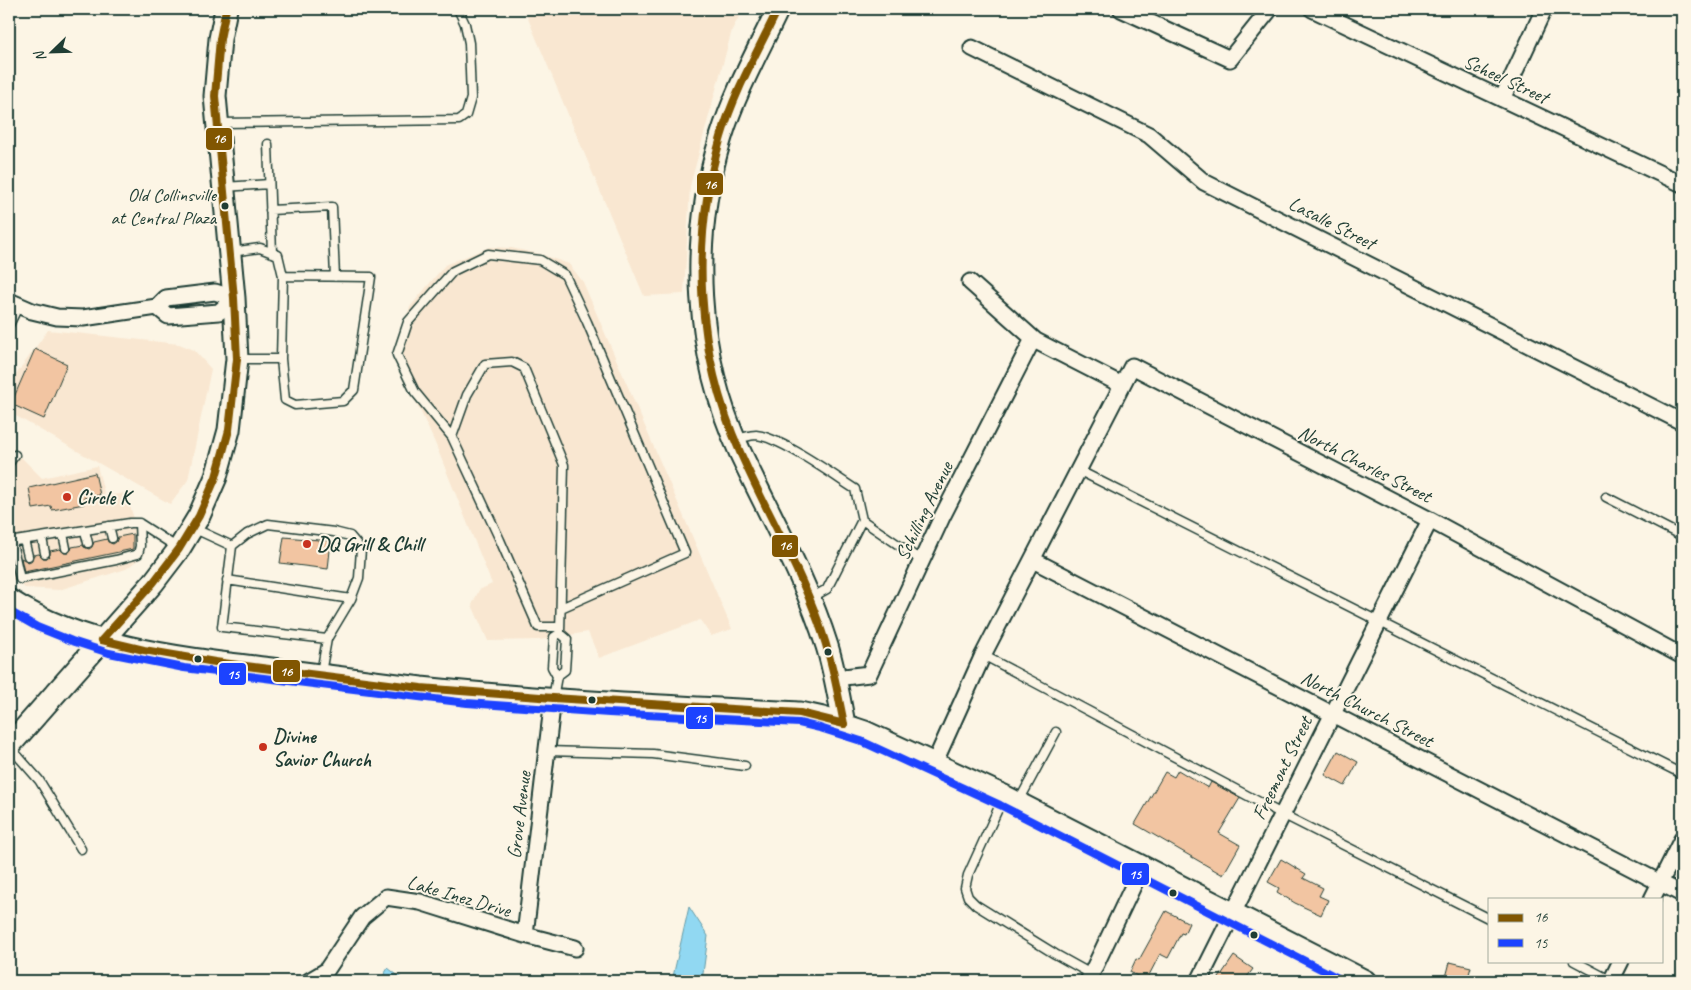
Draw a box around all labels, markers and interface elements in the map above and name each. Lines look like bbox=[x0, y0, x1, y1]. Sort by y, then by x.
north arrow bbox=[28, 28, 78, 78]
text: N bbox=[30, 47, 50, 64]
street label: Scheel Street bbox=[1460, 49, 1555, 111]
line badge: 16 bbox=[205, 127, 233, 151]
text: 16 bbox=[213, 130, 227, 147]
line badge: 16 bbox=[696, 172, 724, 196]
text: 16 bbox=[704, 176, 718, 193]
place label: Old Collinsville at Central Plaza bbox=[110, 183, 218, 230]
street label: Lasalle Street bbox=[1285, 191, 1382, 257]
marker: Old Collinsville at Central Plaza bbox=[220, 201, 230, 211]
street label: North Charles Street bbox=[1294, 420, 1438, 509]
street label: Schilling Avenue bbox=[889, 456, 959, 564]
place label: Circle K bbox=[77, 485, 134, 510]
marker: Circle K bbox=[61, 491, 73, 503]
place label: DQ Grill & Chill bbox=[317, 532, 426, 557]
line badge: 16 bbox=[771, 534, 799, 558]
text: 16 bbox=[779, 537, 793, 554]
marker: DQ Grill & Chill bbox=[301, 538, 313, 550]
unlabelled marker bbox=[823, 647, 833, 657]
unlabelled marker bbox=[193, 654, 203, 664]
line badge: 16 bbox=[272, 659, 301, 683]
line badge: 15 bbox=[218, 662, 247, 686]
text: 16 bbox=[280, 663, 294, 680]
street label: North Church Street bbox=[1297, 665, 1439, 754]
text: 15 bbox=[227, 666, 241, 683]
unlabelled marker bbox=[587, 695, 597, 705]
line badge: 15 bbox=[685, 706, 714, 730]
text: 15 bbox=[694, 710, 708, 727]
street label: Freemont Street bbox=[1246, 710, 1319, 824]
place label: Divine Savior Church bbox=[273, 724, 372, 772]
marker: Divine Savior Church bbox=[257, 741, 269, 753]
street label: Grove Avenue bbox=[501, 768, 537, 860]
line badge: 15 bbox=[1121, 862, 1150, 886]
text: 15 bbox=[1129, 866, 1143, 883]
street label: Lake Inez Drive bbox=[404, 869, 515, 923]
unlabelled marker bbox=[1168, 888, 1178, 898]
legend bbox=[1488, 898, 1664, 962]
text: 16 bbox=[1534, 908, 1549, 927]
unlabelled marker bbox=[1249, 930, 1259, 940]
text: 15 bbox=[1534, 934, 1549, 953]

